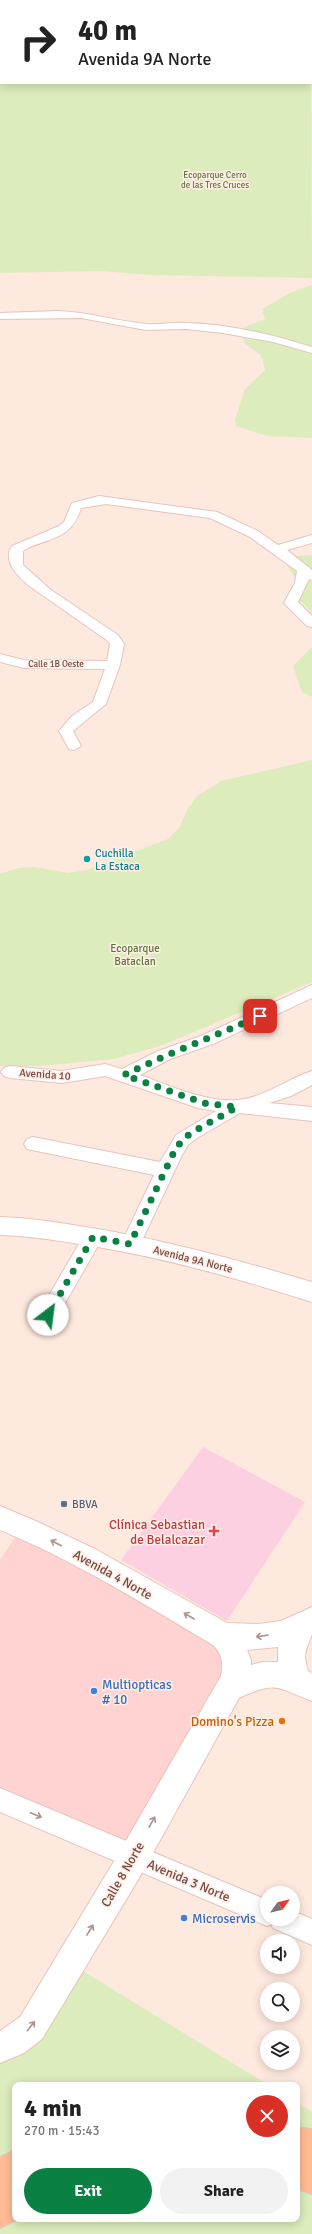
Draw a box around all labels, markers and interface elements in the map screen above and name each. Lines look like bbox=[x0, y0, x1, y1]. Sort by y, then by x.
text: 40 m bbox=[78, 14, 137, 48]
icon: right bbox=[12, 16, 64, 68]
text: Avenida 9A Norte bbox=[78, 48, 211, 70]
park label: Ecoparque Cerro de las Tres Cruces bbox=[181, 170, 249, 191]
street label: Calle 1B Oeste bbox=[28, 659, 84, 670]
place label: Cuchilla La Estaca bbox=[95, 847, 140, 873]
marker: Cuchilla La Estaca bbox=[82, 854, 92, 864]
park label: Ecoparque Bataclan bbox=[110, 942, 160, 968]
pin bbox=[243, 999, 277, 1033]
icon: arrive bbox=[249, 1005, 271, 1027]
street label: Avenida 10 bbox=[19, 1066, 71, 1083]
street label: Avenida 9A Norte bbox=[152, 1243, 234, 1276]
position arrow bbox=[27, 1294, 69, 1336]
place label: BBVA bbox=[72, 1498, 98, 1511]
marker: BBVA bbox=[59, 1499, 69, 1509]
place label: Clínica Sebastian de Belalcazar bbox=[109, 1517, 205, 1548]
marker: Clínica Sebastian de Belalcazar bbox=[208, 1525, 220, 1537]
one-way arrow bbox=[50, 1539, 62, 1546]
street label: Avenida 4 Norte bbox=[70, 1546, 155, 1603]
one-way arrow bbox=[183, 1612, 195, 1620]
one-way arrow bbox=[256, 1632, 269, 1640]
place label: Multiopticas # 10 bbox=[102, 1677, 172, 1708]
marker: Multiopticas # 10 bbox=[89, 1686, 99, 1696]
place label: Domino's Pizza bbox=[191, 1714, 274, 1730]
marker: Domino's Pizza bbox=[277, 1716, 287, 1726]
one-way arrow bbox=[29, 1812, 41, 1820]
one-way arrow bbox=[149, 1816, 157, 1828]
street label: Calle 8 Norte bbox=[98, 1839, 148, 1910]
street label: Avenida 3 Norte bbox=[145, 1856, 232, 1906]
north arrow bbox=[260, 1886, 300, 1926]
map controls bbox=[260, 1886, 300, 2070]
place label: Microservis bbox=[192, 1911, 256, 1927]
marker: Microservis bbox=[179, 1913, 189, 1923]
one-way arrow bbox=[86, 1925, 94, 1936]
button: sound bbox=[260, 1934, 300, 1974]
button: search bbox=[260, 1982, 300, 2022]
one-way arrow bbox=[27, 2020, 36, 2031]
button: layers bbox=[260, 2030, 300, 2070]
text: 4 min bbox=[24, 2093, 82, 2123]
button: close bbox=[246, 2095, 288, 2137]
text: 270 m · 15:43 bbox=[24, 2123, 100, 2139]
button: Exit bbox=[24, 2168, 152, 2214]
button: Share bbox=[160, 2168, 288, 2214]

